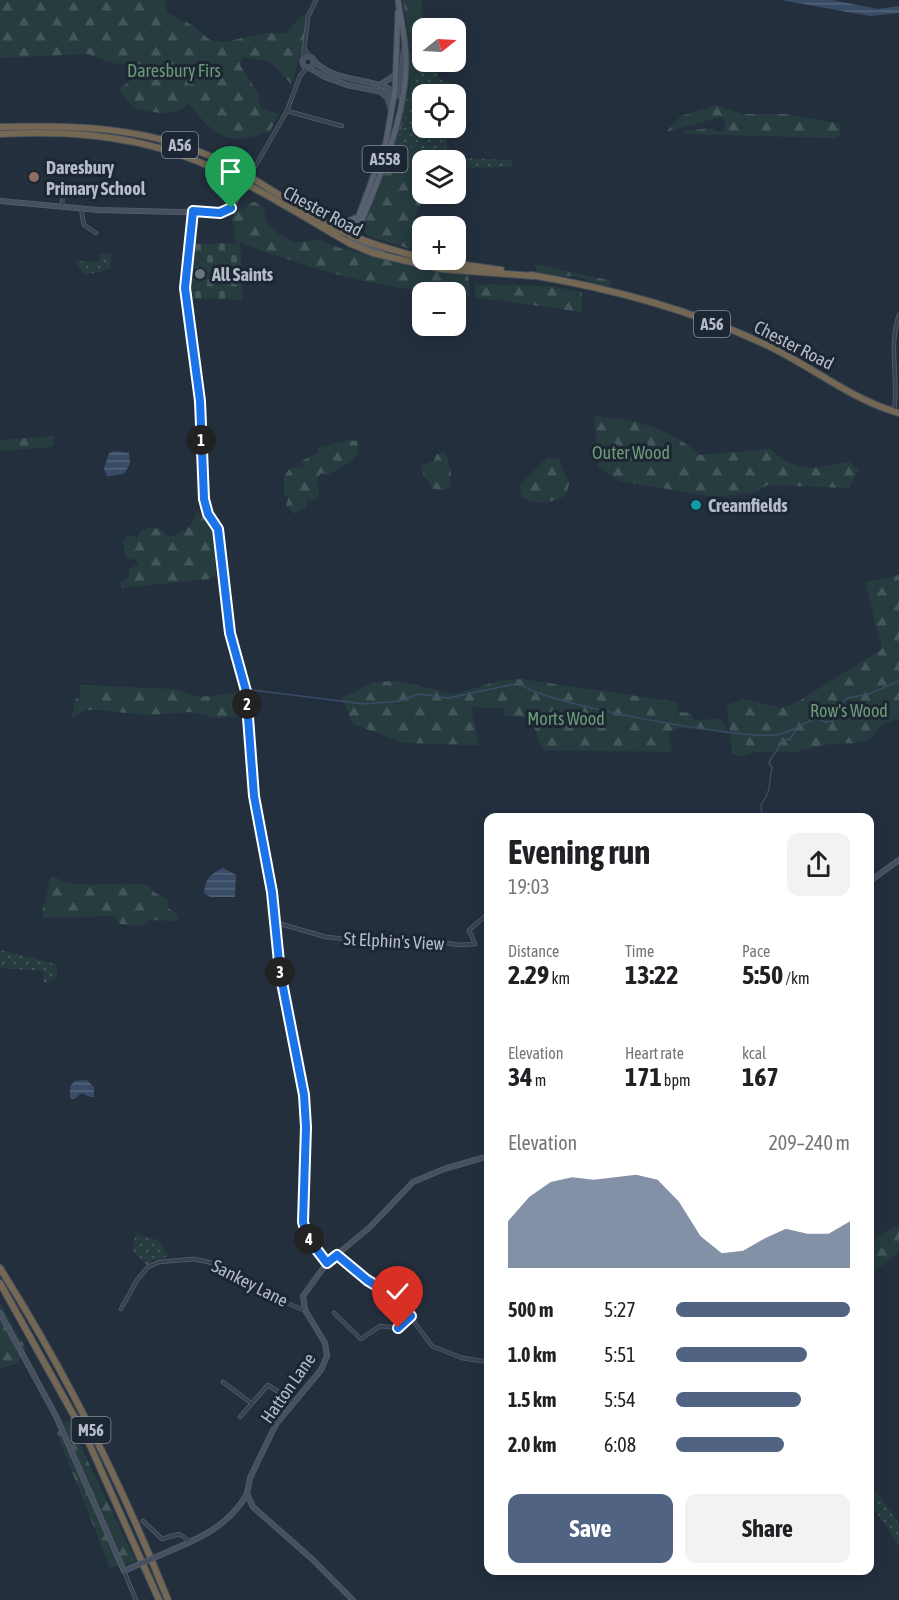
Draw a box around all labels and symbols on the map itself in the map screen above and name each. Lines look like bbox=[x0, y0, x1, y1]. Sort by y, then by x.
north arrow bbox=[412, 18, 466, 72]
park label: Daresbury Firs bbox=[127, 60, 221, 81]
road number: A56 bbox=[162, 132, 198, 158]
pin bbox=[205, 146, 256, 208]
road number: A558 bbox=[362, 146, 408, 172]
place label: Daresbury Primary School bbox=[46, 157, 146, 199]
marker: Daresbury Primary School bbox=[27, 170, 41, 184]
street label: Chester Road bbox=[280, 181, 366, 241]
place label: All Saints bbox=[211, 264, 274, 285]
marker: All Saints bbox=[193, 267, 207, 281]
road number: A56 bbox=[694, 311, 730, 337]
street label: Chester Road bbox=[751, 316, 837, 374]
pin: 1 bbox=[186, 425, 216, 455]
park label: Outer Wood bbox=[592, 442, 670, 463]
place label: Creamfields bbox=[708, 495, 788, 516]
marker: Creamfields bbox=[689, 498, 703, 512]
pin: 2 bbox=[232, 689, 262, 719]
park label: Row's Wood bbox=[810, 700, 888, 721]
park label: Morts Wood bbox=[527, 708, 605, 729]
street label: St Elphin's View bbox=[343, 928, 445, 954]
pin: 3 bbox=[265, 957, 295, 987]
pin: 4 bbox=[294, 1224, 324, 1254]
street label: Sankey Lane bbox=[209, 1255, 291, 1311]
pin bbox=[372, 1266, 423, 1328]
street label: Hatton Lane bbox=[256, 1349, 320, 1427]
road number: M56 bbox=[72, 1417, 110, 1443]

